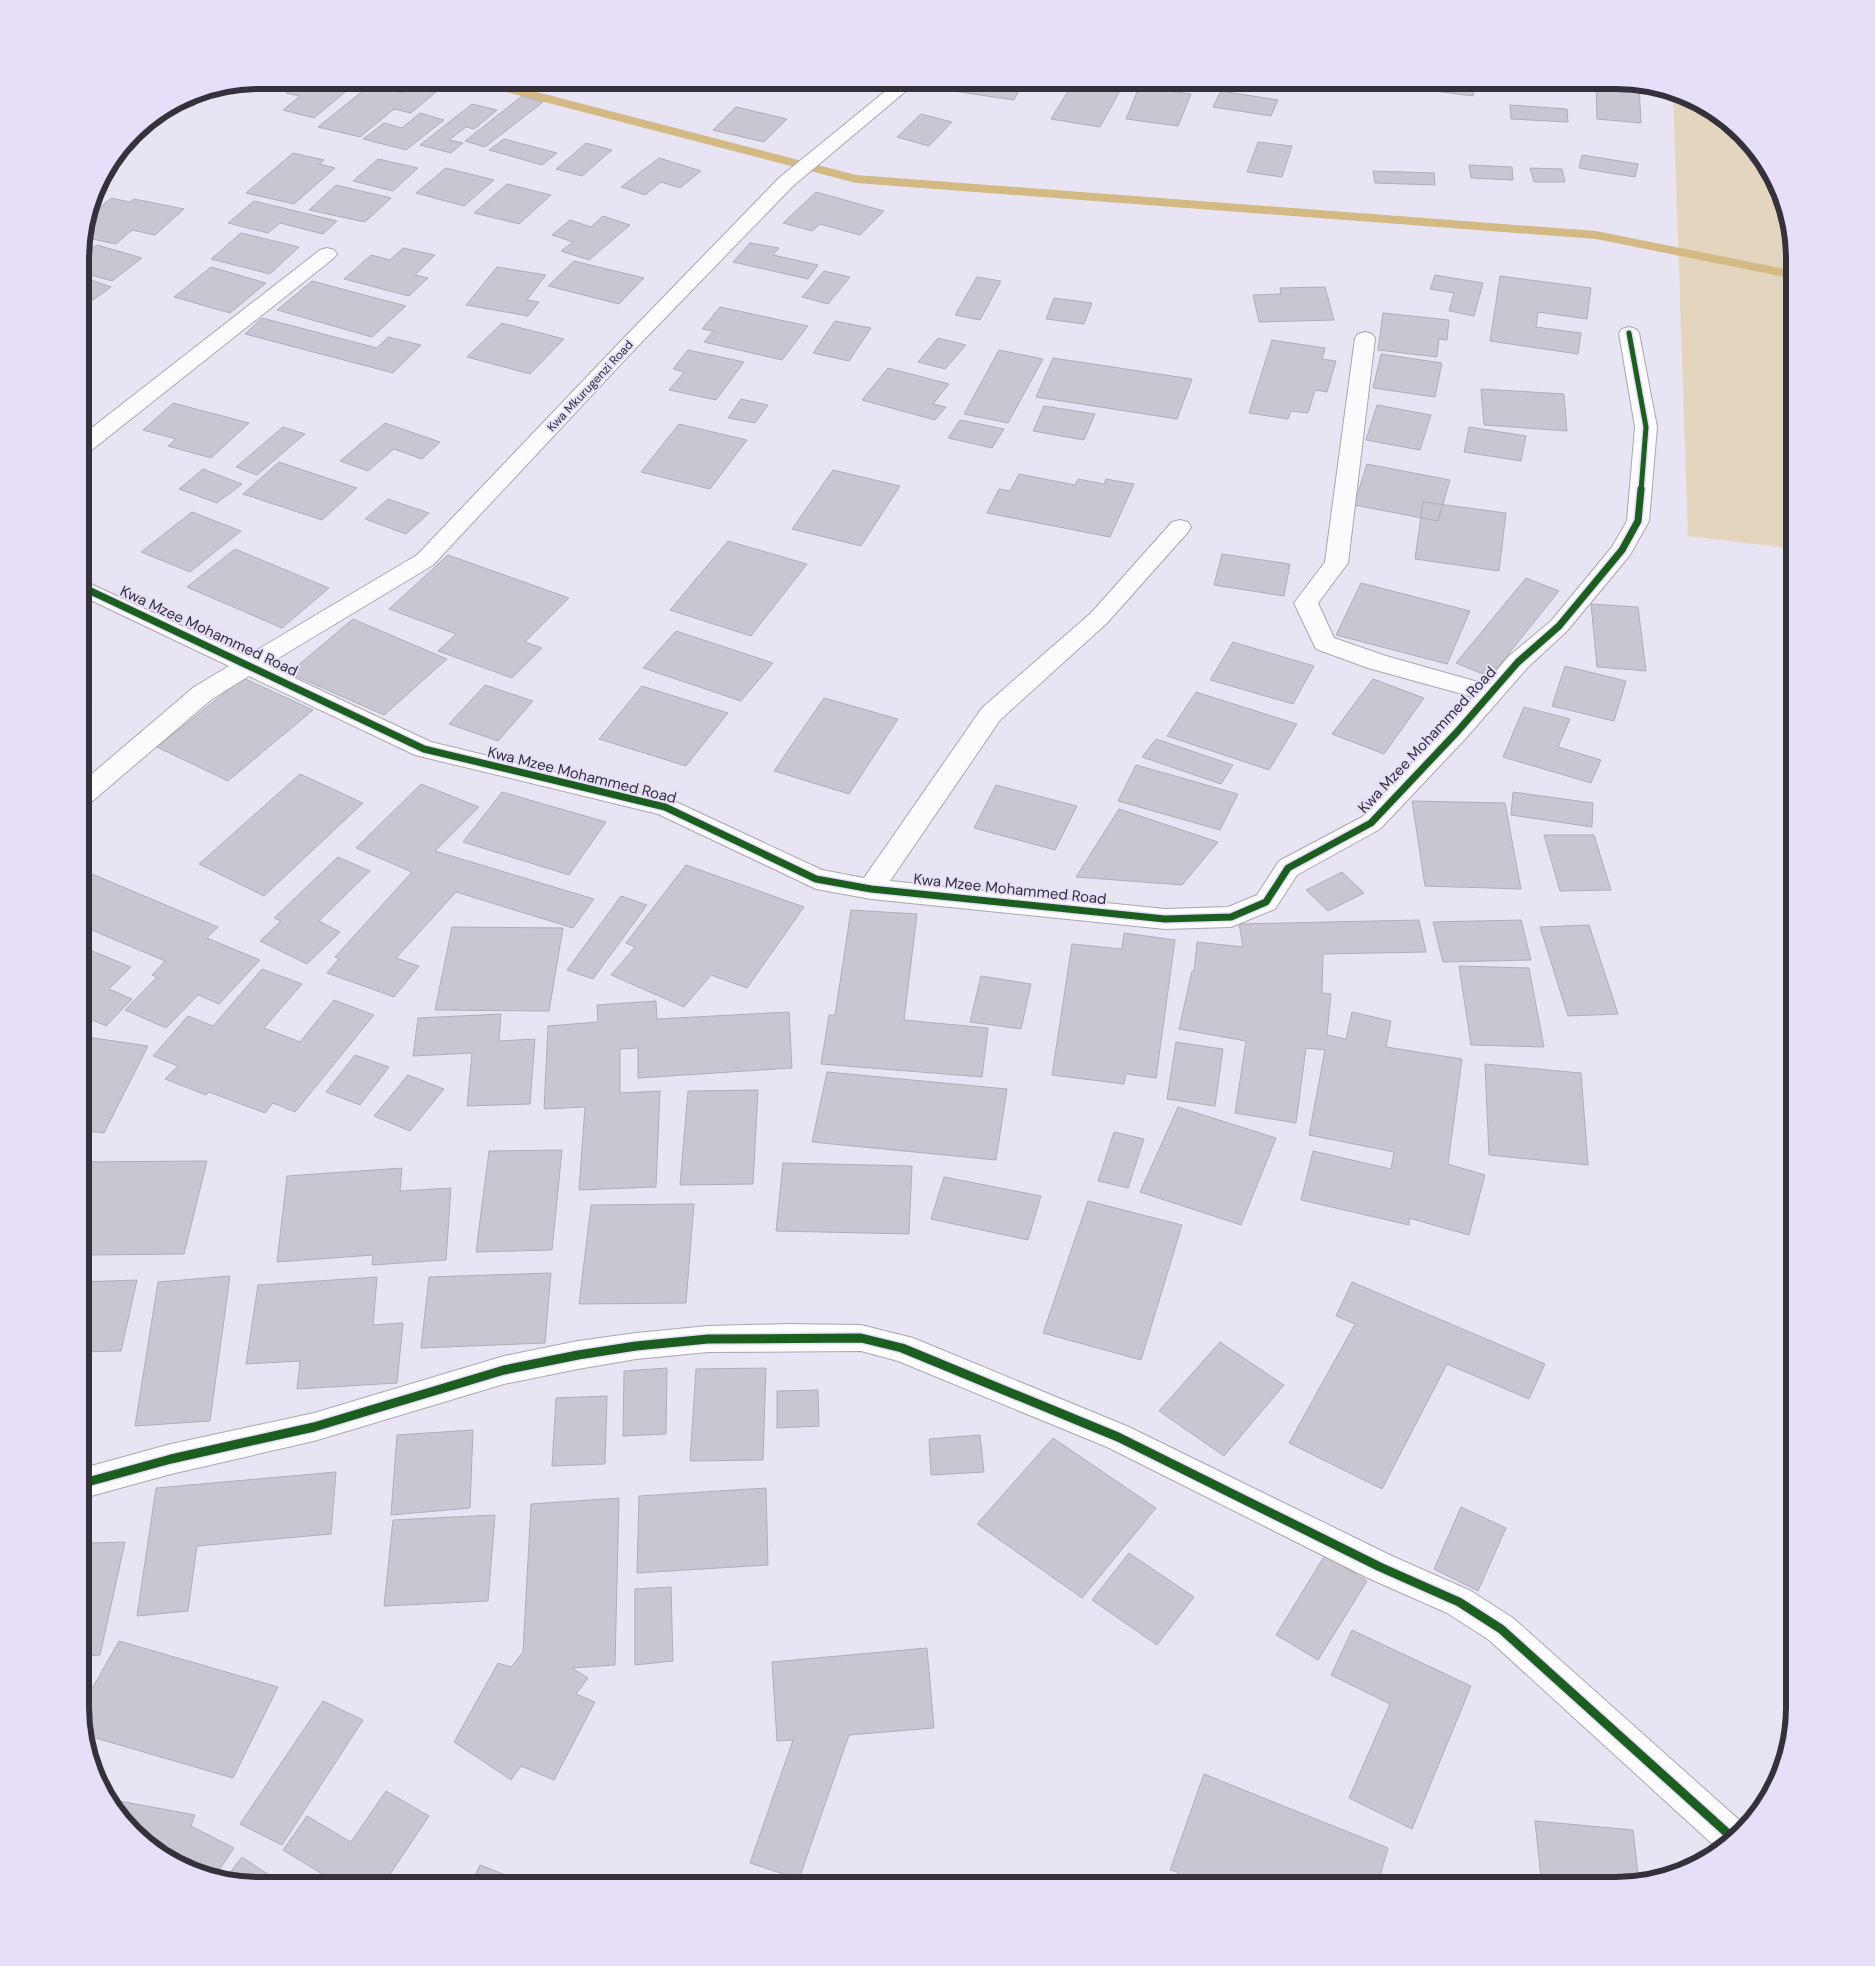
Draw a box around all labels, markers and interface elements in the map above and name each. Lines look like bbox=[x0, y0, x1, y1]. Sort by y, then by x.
street label: Kwa Mkurugenzi Road bbox=[543, 337, 637, 435]
street label: Kwa Mzee Mohammed Road bbox=[117, 581, 301, 681]
street label: Kwa Mzee Mohammed Road bbox=[1354, 662, 1500, 818]
street label: Kwa Mzee Mohammed Road bbox=[485, 742, 679, 808]
street label: Kwa Mzee Mohammed Road bbox=[912, 869, 1108, 909]

